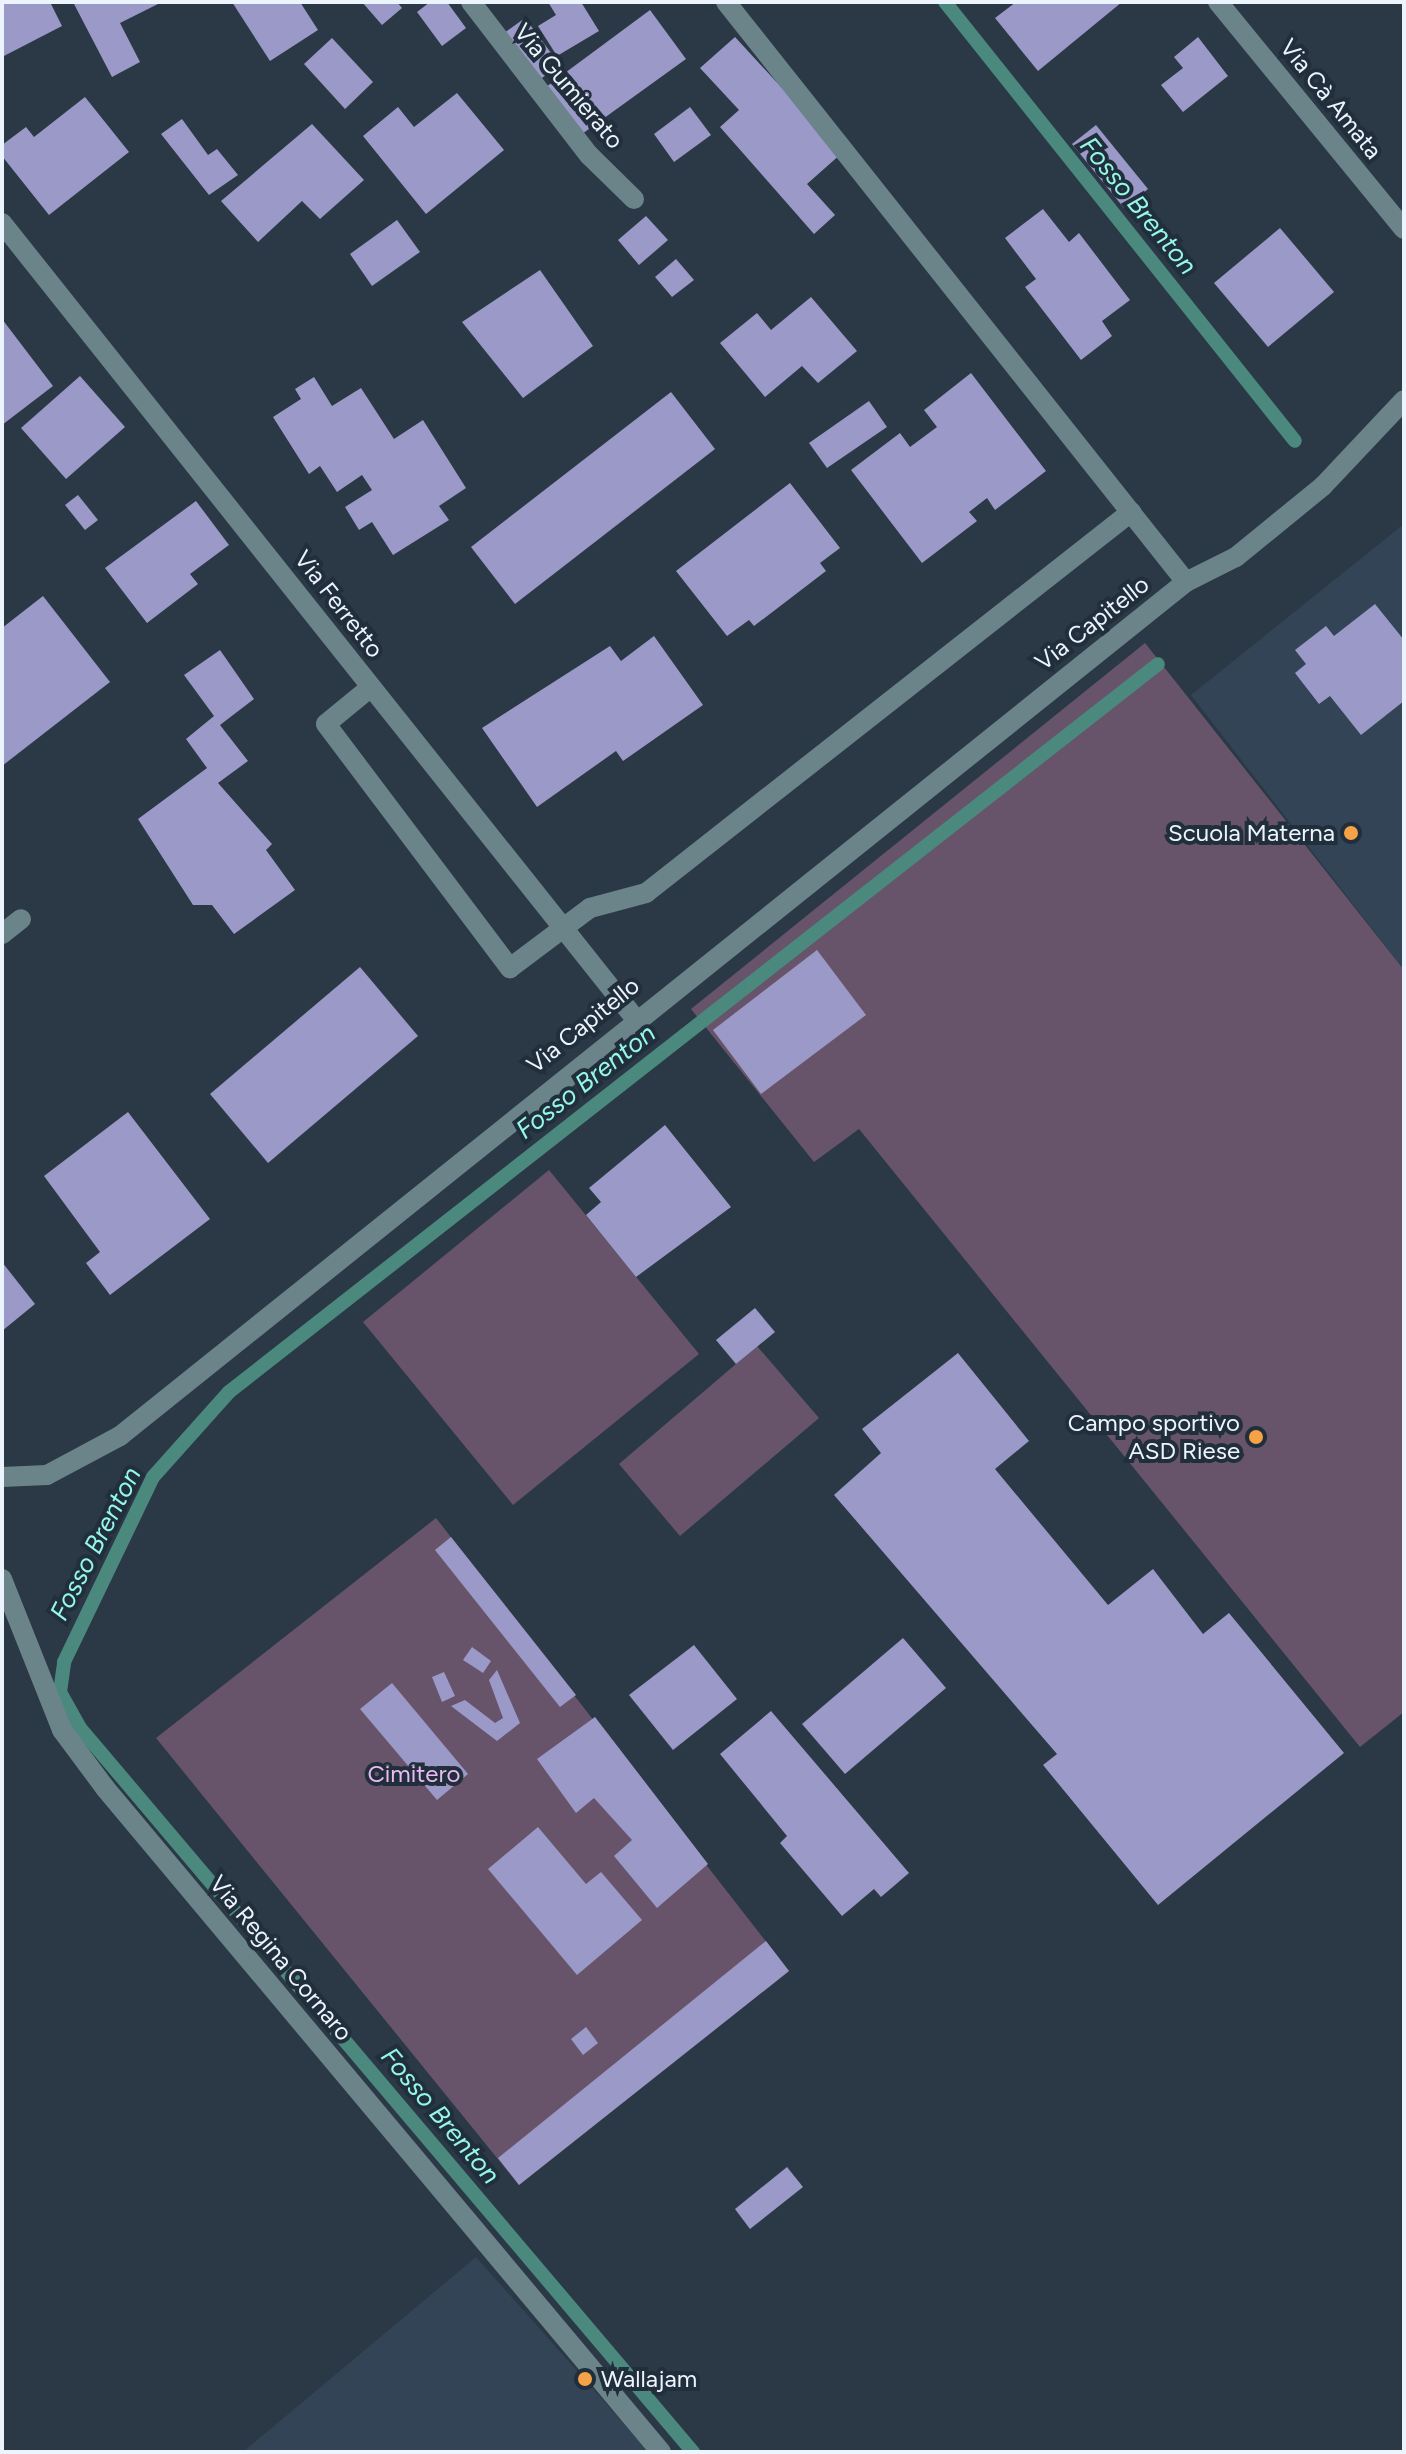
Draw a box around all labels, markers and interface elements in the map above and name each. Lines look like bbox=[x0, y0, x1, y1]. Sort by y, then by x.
street label: Via Gumierato bbox=[508, 18, 630, 154]
street label: Via Cà Amata bbox=[1274, 33, 1388, 165]
water label: Fosso Brenton bbox=[1073, 131, 1203, 281]
street label: Via Ferretto bbox=[288, 545, 390, 663]
street label: Via Capitello bbox=[1029, 570, 1155, 676]
place label: Scuola Materna bbox=[1168, 819, 1335, 847]
marker: Scuola Materna bbox=[1342, 824, 1360, 842]
street label: Via Capitello bbox=[521, 971, 645, 1079]
water label: Fosso Brenton bbox=[510, 1018, 662, 1146]
place label: Campo sportivo ASD Riese bbox=[1068, 1409, 1240, 1465]
marker: Campo sportivo ASD Riese bbox=[1247, 1428, 1265, 1446]
water label: Fosso Brenton bbox=[44, 1462, 148, 1626]
park label: Cimitero bbox=[367, 1760, 461, 1788]
street label: Via Regina Cornaro bbox=[204, 1870, 358, 2046]
water label: Fosso Brenton bbox=[374, 2042, 506, 2190]
place label: Wallajam bbox=[601, 2365, 697, 2393]
marker: Wallajam bbox=[576, 2370, 594, 2388]

